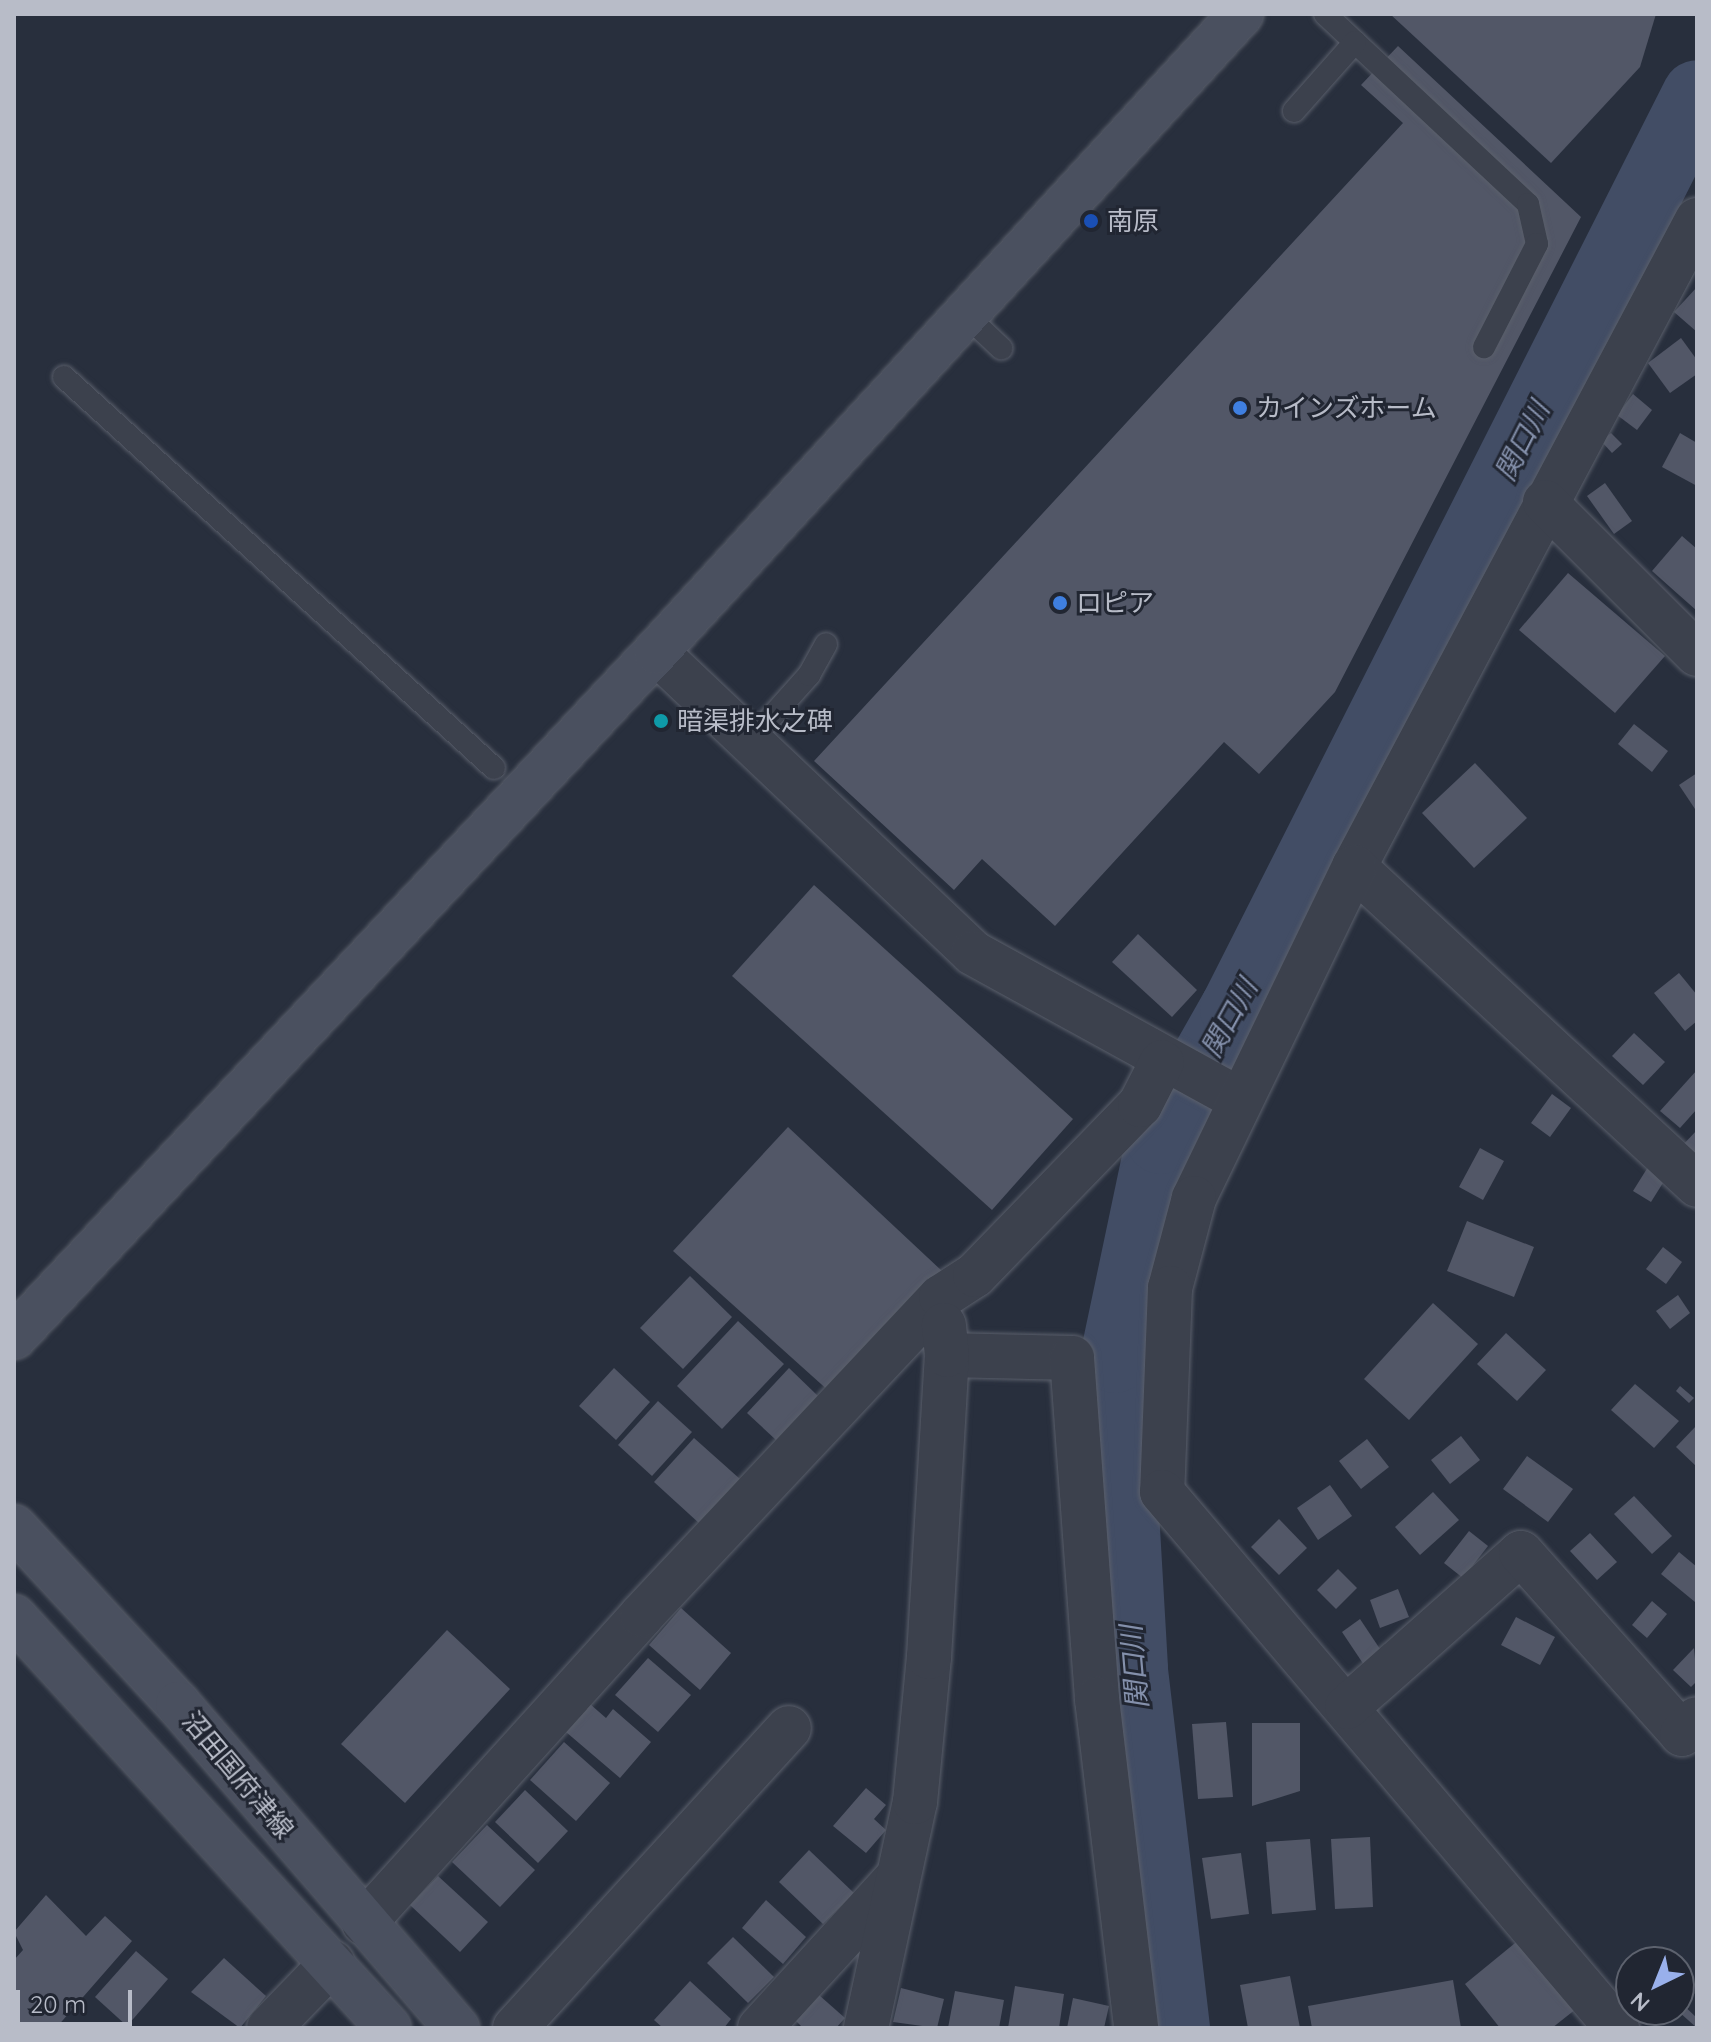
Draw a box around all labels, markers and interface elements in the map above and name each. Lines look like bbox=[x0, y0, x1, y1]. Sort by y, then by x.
place label: 南原 bbox=[1107, 205, 1159, 237]
marker: 南原 bbox=[1082, 212, 1100, 230]
place label: カインズホーム bbox=[1256, 392, 1438, 424]
water label: 関口川 bbox=[1488, 396, 1556, 486]
marker: カインズホーム bbox=[1231, 399, 1249, 417]
place label: ロピア bbox=[1076, 587, 1154, 619]
marker: ロピア bbox=[1051, 594, 1069, 612]
place label: 暗渠排水之碑 bbox=[677, 705, 833, 737]
marker: 暗渠排水之碑 bbox=[652, 712, 670, 730]
water label: 関口川 bbox=[1194, 973, 1264, 1063]
water label: 関口川 bbox=[1114, 1624, 1154, 1710]
street label: 沼田国府津線 bbox=[176, 1705, 300, 1845]
north arrow bbox=[1615, 1946, 1695, 2026]
scale bar bbox=[20, 1974, 136, 2024]
text: N bbox=[1625, 1986, 1655, 2018]
text: 20 m bbox=[30, 1989, 86, 2019]

